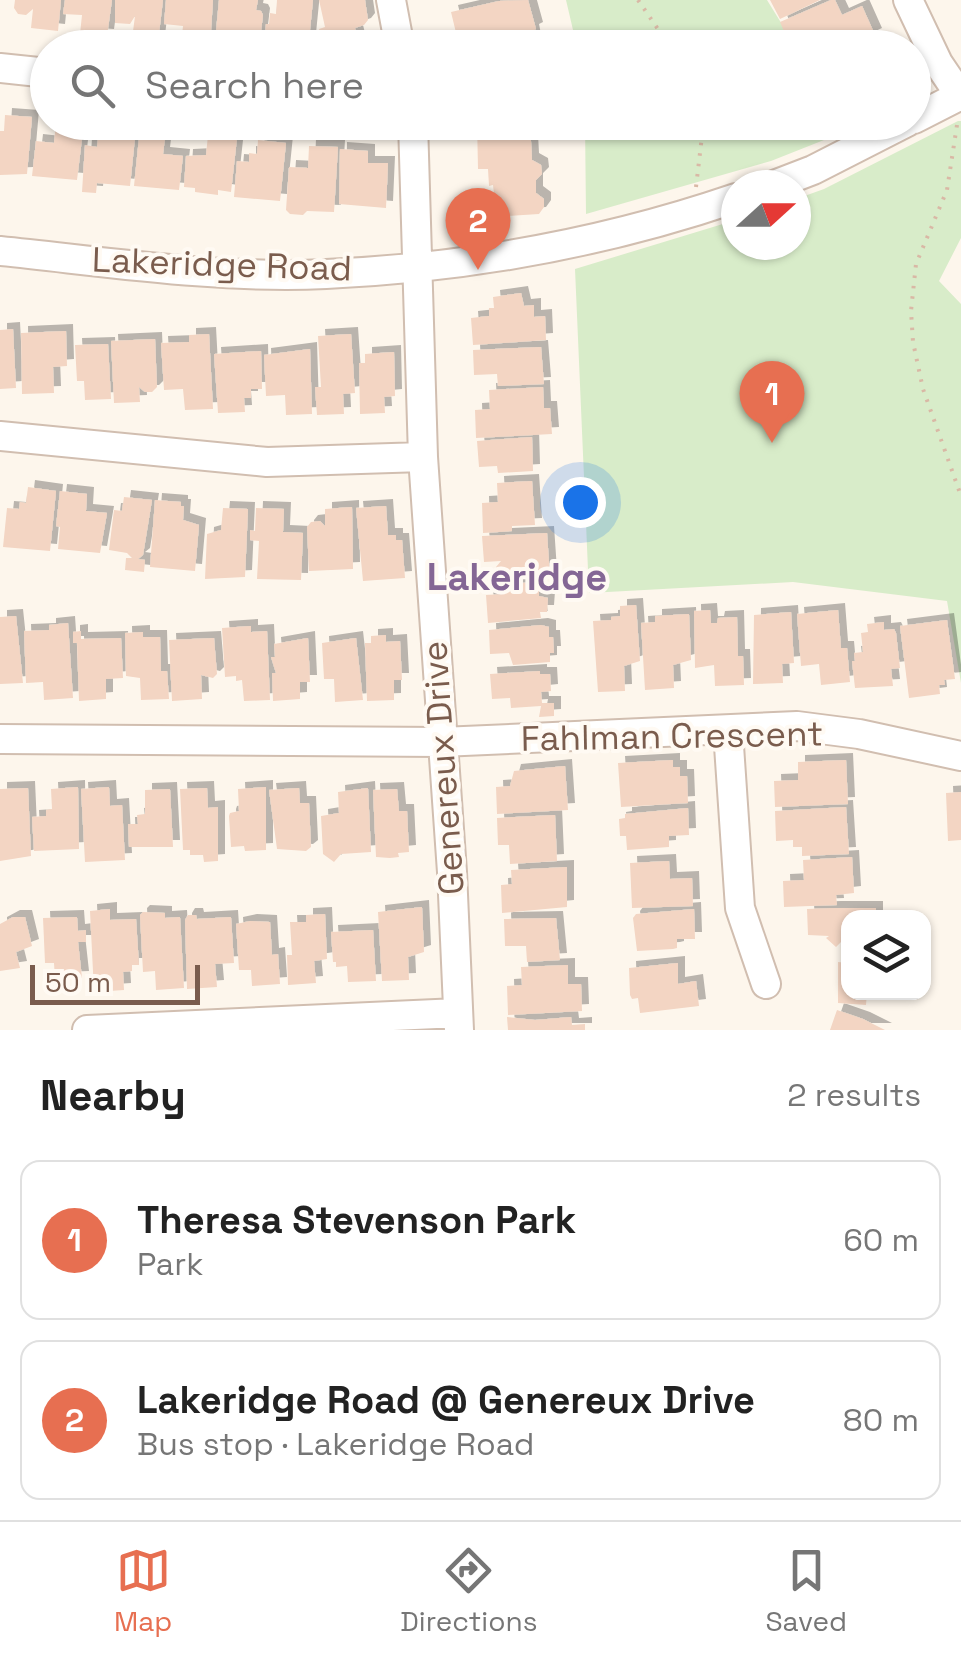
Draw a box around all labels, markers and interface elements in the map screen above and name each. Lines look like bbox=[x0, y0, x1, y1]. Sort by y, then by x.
search box bbox=[30, 30, 931, 140]
icon: search bbox=[65, 58, 120, 113]
text: Search here bbox=[145, 61, 364, 109]
north arrow bbox=[721, 170, 811, 260]
pin: 2 bbox=[446, 188, 510, 270]
street label: Lakeridge Road bbox=[91, 237, 353, 291]
pin: 1 bbox=[740, 360, 804, 443]
your location bbox=[555, 477, 606, 528]
district label: Lakeridge bbox=[427, 553, 607, 601]
street label: Genereux Drive bbox=[412, 640, 474, 896]
street label: Fahlman Crescent bbox=[520, 711, 824, 761]
map controls bbox=[841, 910, 931, 1000]
button: layers bbox=[841, 910, 931, 1000]
scale bar bbox=[30, 960, 200, 1004]
text: 50 m bbox=[45, 964, 111, 1000]
text: Nearby bbox=[40, 1069, 186, 1122]
text: 2 results bbox=[787, 1075, 921, 1115]
text: Theresa Stevenson Park bbox=[137, 1196, 576, 1244]
text: 1 bbox=[67, 1220, 82, 1260]
text: 60 m bbox=[843, 1220, 919, 1260]
text: Park bbox=[137, 1244, 204, 1284]
text: Lakeridge Road @ Genereux Drive bbox=[137, 1376, 755, 1424]
text: 2 bbox=[65, 1400, 84, 1440]
text: 80 m bbox=[843, 1400, 919, 1440]
text: Bus stop · Lakeridge Road bbox=[137, 1424, 534, 1464]
tab: Map bbox=[114, 1543, 172, 1639]
tab: Directions bbox=[400, 1543, 537, 1639]
tab: Saved bbox=[765, 1543, 847, 1639]

